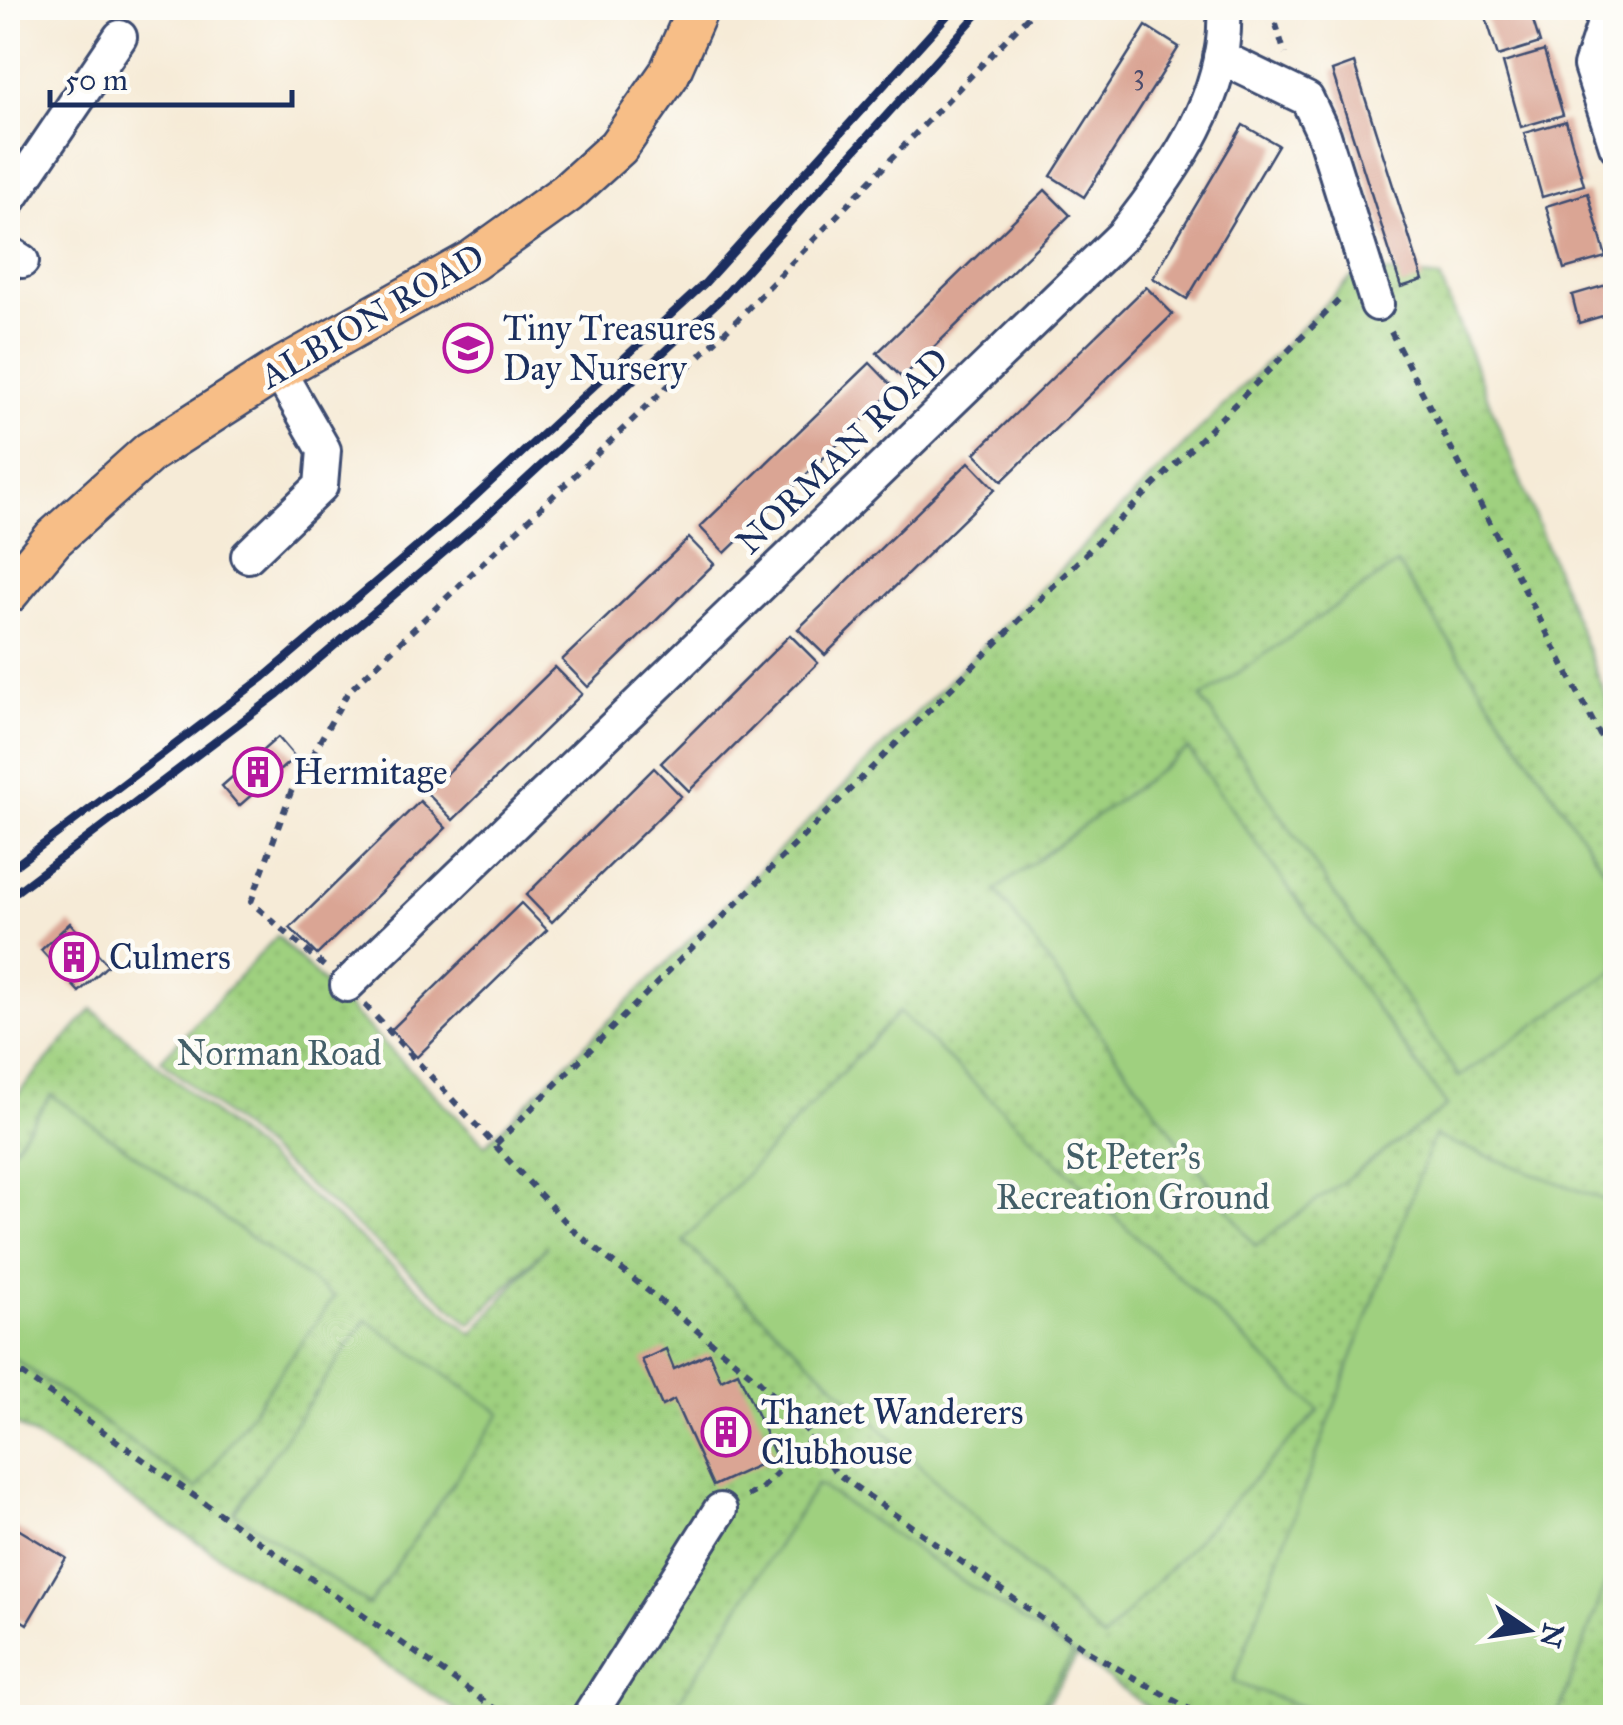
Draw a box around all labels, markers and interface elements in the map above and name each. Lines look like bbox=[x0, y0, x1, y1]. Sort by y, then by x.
scale bar bbox=[50, 45, 292, 107]
house number: 3 bbox=[1133, 56, 1145, 92]
text: 50 m bbox=[65, 62, 128, 98]
street label: ALBION ROAD bbox=[251, 235, 492, 399]
place label: Tiny Treasures Day Nursery bbox=[503, 307, 716, 390]
school or university icon: Tiny Treasures Day Nursery bbox=[442, 322, 494, 374]
street label: NORMAN ROAD bbox=[727, 339, 957, 564]
building icon: Hermitage bbox=[232, 746, 284, 798]
place label: Hermitage bbox=[293, 751, 448, 794]
building icon: Culmers bbox=[48, 931, 100, 983]
place label: Culmers bbox=[109, 936, 231, 979]
park label: Norman Road bbox=[176, 1032, 382, 1075]
park label: St Peter's Recreation Ground bbox=[996, 1136, 1270, 1219]
place label: Thanet Wanderers Clubhouse bbox=[761, 1391, 1023, 1474]
building icon: Thanet Wanderers Clubhouse bbox=[700, 1406, 752, 1458]
north arrow bbox=[1478, 1580, 1578, 1680]
text: N bbox=[1532, 1620, 1572, 1651]

